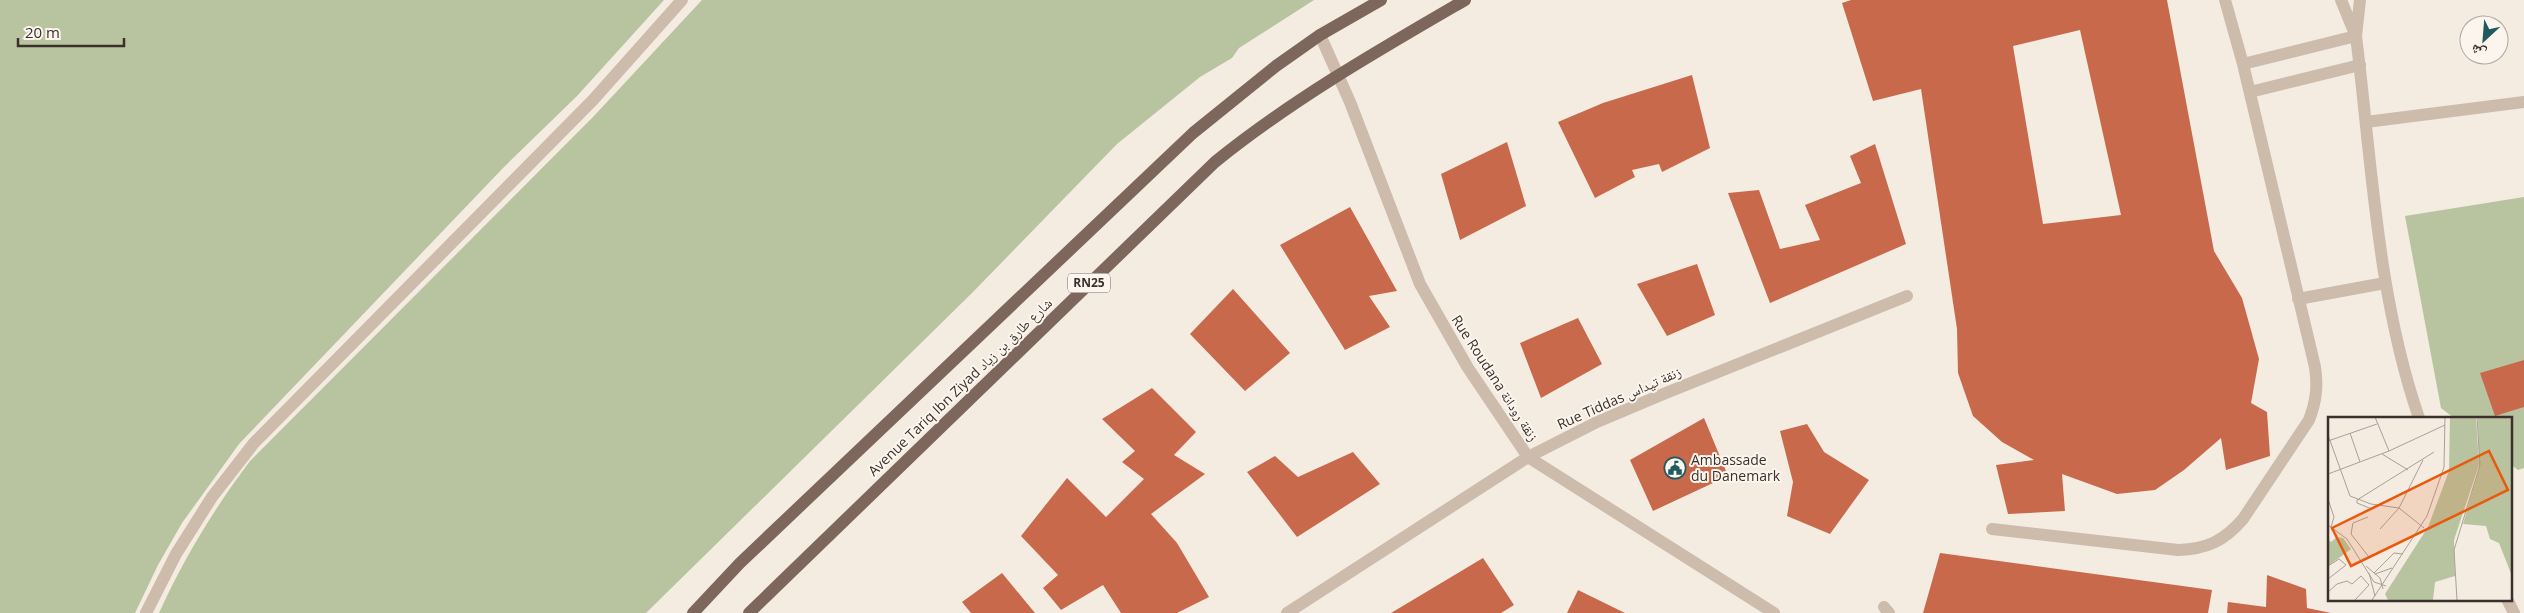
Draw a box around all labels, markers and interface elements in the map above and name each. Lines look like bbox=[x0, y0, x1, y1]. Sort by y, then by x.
scale bar bbox=[18, 15, 124, 47]
north arrow bbox=[2459, 15, 2509, 65]
text: 20 m bbox=[25, 22, 60, 42]
text: ش bbox=[2467, 40, 2489, 64]
road number: RN25 bbox=[1068, 274, 1110, 292]
street label: Avenue Tariq Ibn Ziyad شارع طارق بن زياد bbox=[864, 293, 1056, 481]
street label: Rue Roudana زنقة رودانة bbox=[1448, 311, 1543, 444]
street label: Rue Tiddas زنقة تيداس bbox=[1554, 362, 1684, 433]
inset map bbox=[2328, 417, 2512, 600]
place label: Ambassade du Danemark bbox=[1691, 450, 1781, 485]
public building icon: Ambassade du Danemark bbox=[1663, 456, 1687, 480]

